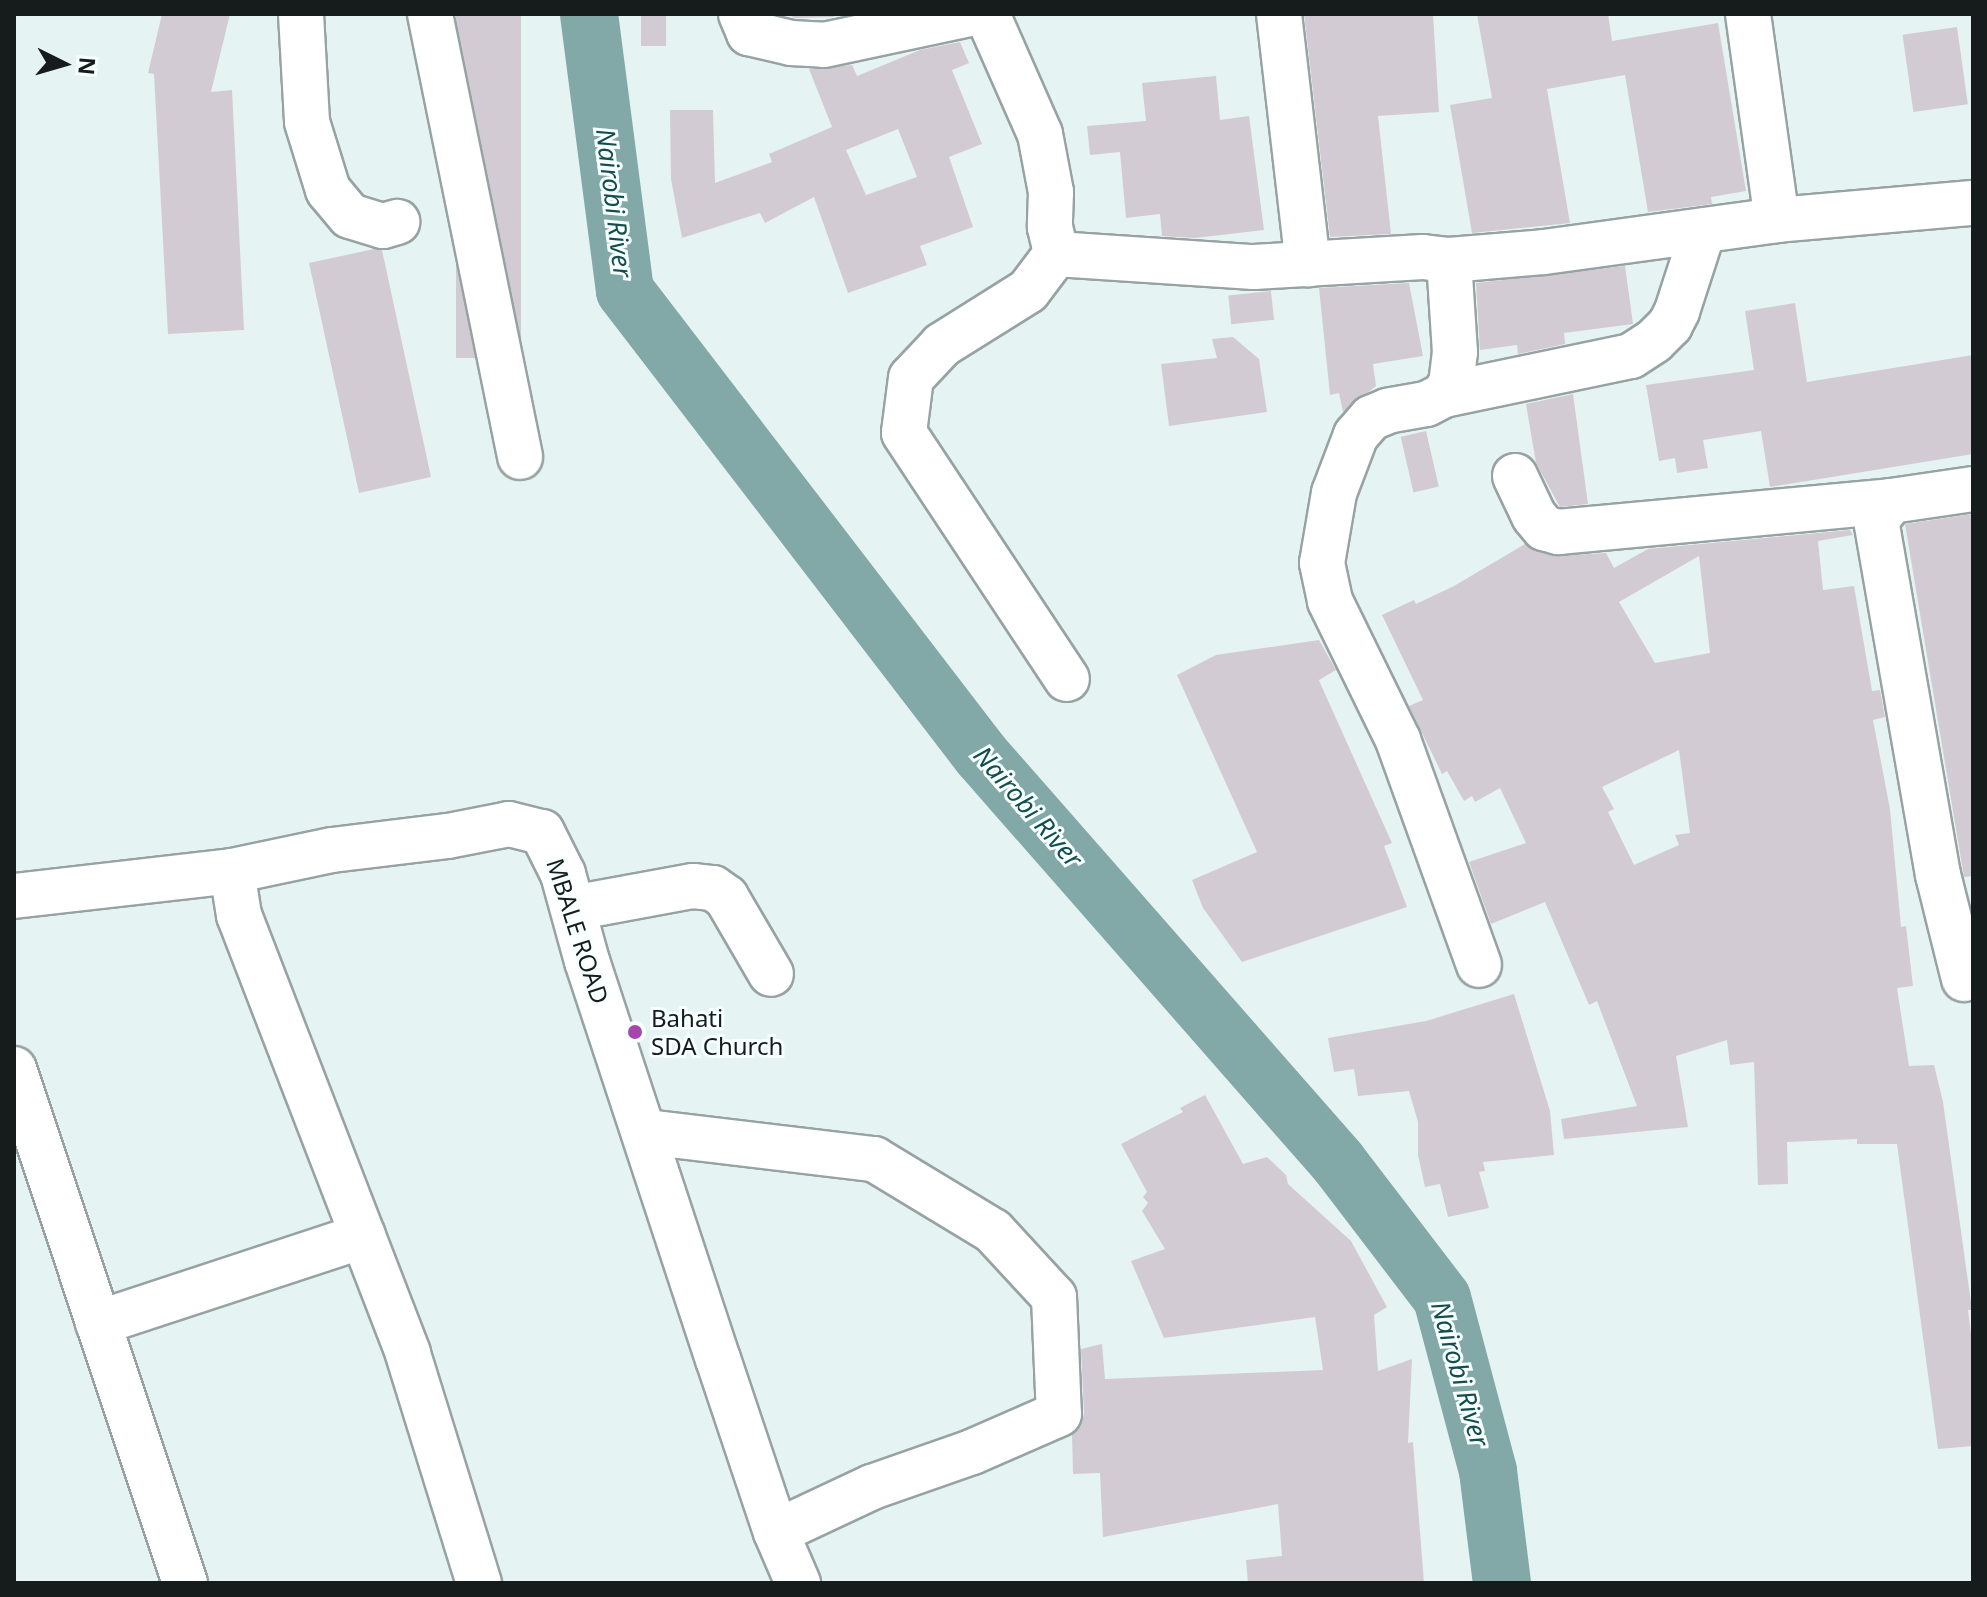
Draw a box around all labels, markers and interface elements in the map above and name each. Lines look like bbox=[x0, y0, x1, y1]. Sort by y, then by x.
north arrow bbox=[24, 24, 104, 104]
text: N bbox=[72, 56, 104, 76]
water label: Nairobi River bbox=[589, 127, 639, 279]
water label: Nairobi River bbox=[967, 740, 1089, 874]
street label: MBALE ROAD bbox=[541, 855, 615, 1007]
place label: Bahati SDA Church bbox=[651, 1004, 783, 1060]
marker: Bahati SDA Church bbox=[626, 1023, 644, 1041]
water label: Nairobi River bbox=[1424, 1298, 1496, 1450]

